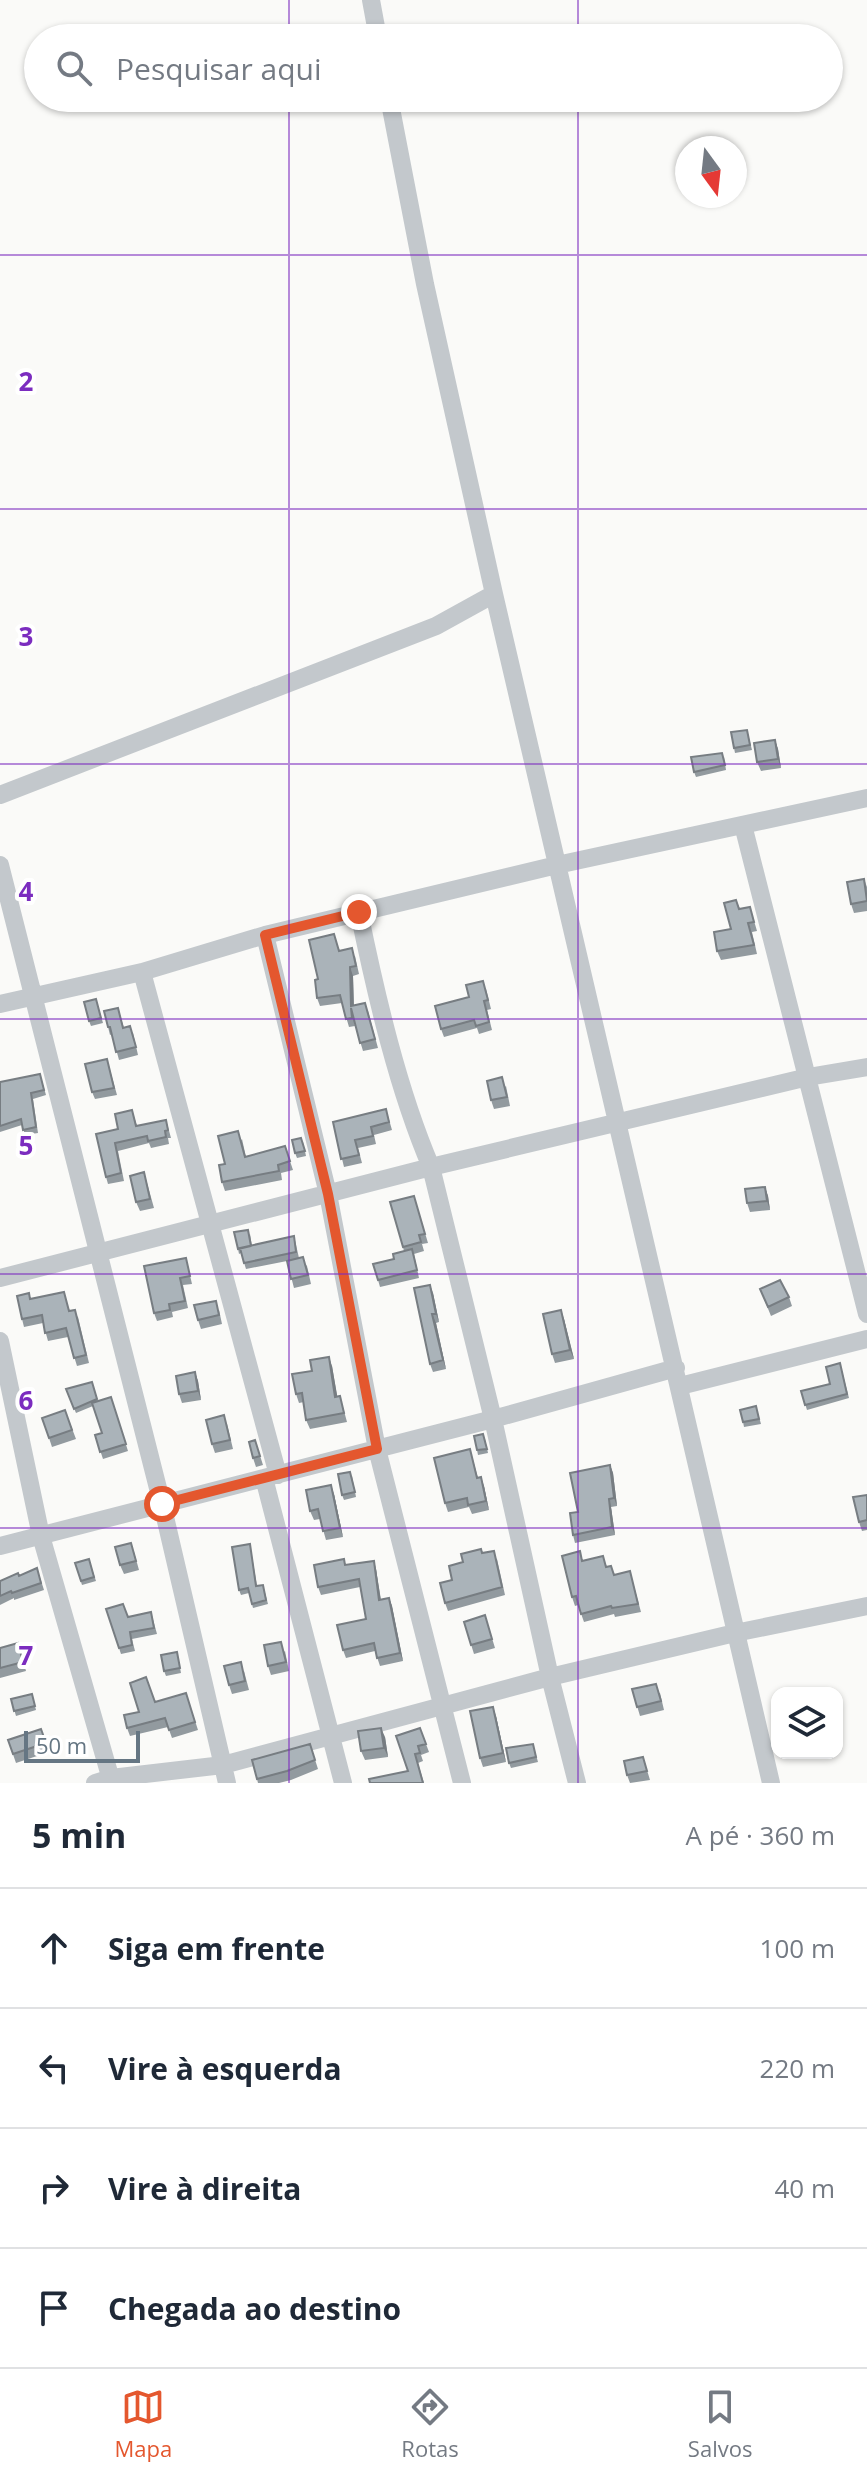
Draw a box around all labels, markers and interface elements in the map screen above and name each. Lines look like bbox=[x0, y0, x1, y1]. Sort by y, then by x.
search box bbox=[24, 24, 843, 112]
icon: search bbox=[52, 46, 96, 90]
text: Pesquisar aqui bbox=[116, 48, 322, 89]
north arrow bbox=[675, 136, 747, 208]
text: 2 bbox=[19, 363, 34, 399]
text: 3 bbox=[19, 618, 33, 654]
text: 4 bbox=[19, 873, 34, 909]
route end bbox=[341, 894, 377, 930]
text: 5 bbox=[19, 1127, 33, 1163]
text: 6 bbox=[19, 1382, 34, 1418]
route start bbox=[144, 1486, 180, 1522]
text: 7 bbox=[19, 1637, 34, 1673]
map controls bbox=[771, 1687, 843, 1759]
button: layers bbox=[771, 1687, 843, 1759]
scale bar bbox=[24, 1727, 140, 1763]
text: 50 m bbox=[36, 1730, 87, 1760]
text: 5 min bbox=[32, 1812, 126, 1858]
text: A pé · 360 m bbox=[686, 1817, 835, 1853]
icon: ahead bbox=[32, 1926, 76, 1970]
text: Siga em frente bbox=[108, 1928, 325, 1969]
text: 100 m bbox=[760, 1930, 835, 1966]
icon: left bbox=[32, 2046, 76, 2090]
text: Vire à esquerda bbox=[108, 2048, 342, 2089]
text: 220 m bbox=[760, 2050, 835, 2086]
icon: right bbox=[32, 2166, 76, 2210]
text: Vire à direita bbox=[108, 2168, 302, 2209]
text: 40 m bbox=[774, 2170, 835, 2206]
icon: arrive bbox=[32, 2286, 76, 2330]
text: Chegada ao destino bbox=[108, 2288, 401, 2329]
tab: Mapa bbox=[115, 2385, 172, 2463]
tab: Rotas bbox=[401, 2385, 459, 2463]
tab: Salvos bbox=[688, 2385, 752, 2463]

